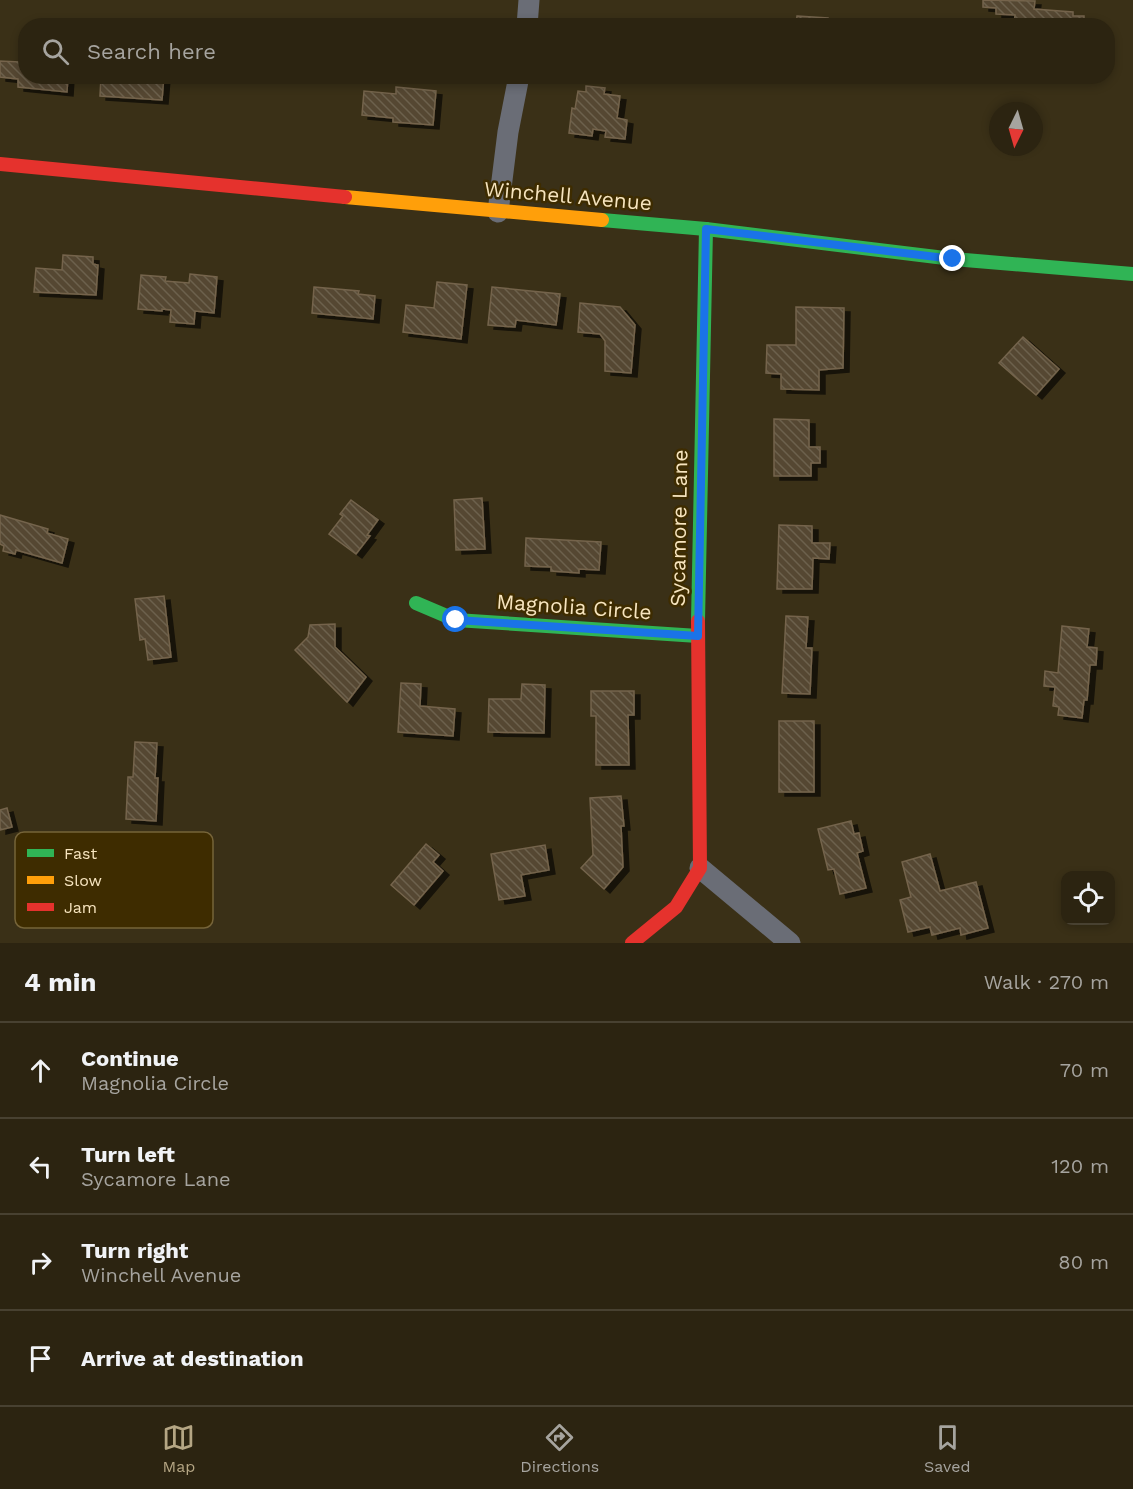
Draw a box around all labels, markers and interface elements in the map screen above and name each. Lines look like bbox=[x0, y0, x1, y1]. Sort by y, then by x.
search box bbox=[18, 18, 1115, 84]
icon: search bbox=[39, 35, 72, 68]
text: Search here bbox=[87, 39, 216, 64]
north arrow bbox=[989, 102, 1043, 156]
street label: Winchell Avenue bbox=[483, 176, 653, 215]
route end bbox=[939, 245, 965, 271]
street label: Sycamore Lane bbox=[665, 449, 692, 607]
street label: Magnolia Circle bbox=[496, 589, 653, 624]
route start bbox=[442, 606, 468, 632]
legend bbox=[15, 832, 213, 928]
text: Fast bbox=[64, 844, 97, 863]
text: Slow bbox=[64, 871, 102, 890]
map controls bbox=[1061, 871, 1115, 925]
button: locate bbox=[1061, 871, 1115, 925]
text: Jam bbox=[64, 898, 97, 917]
text: 4 min bbox=[24, 967, 96, 997]
text: Walk · 270 m bbox=[984, 970, 1109, 994]
text: Continue bbox=[81, 1046, 179, 1071]
icon: ahead bbox=[24, 1054, 57, 1087]
text: 70 m bbox=[1060, 1058, 1109, 1082]
text: Magnolia Circle bbox=[81, 1071, 229, 1095]
text: Turn left bbox=[81, 1142, 175, 1167]
icon: left bbox=[24, 1150, 57, 1183]
text: 120 m bbox=[1051, 1154, 1109, 1178]
text: Sycamore Lane bbox=[81, 1167, 231, 1191]
text: Turn right bbox=[81, 1238, 188, 1263]
icon: right bbox=[24, 1246, 57, 1279]
text: 80 m bbox=[1058, 1250, 1109, 1274]
text: Winchell Avenue bbox=[81, 1263, 241, 1287]
icon: arrive bbox=[24, 1342, 57, 1375]
text: Arrive at destination bbox=[81, 1346, 304, 1371]
tab: Map bbox=[162, 1421, 195, 1476]
tab: Directions bbox=[520, 1421, 599, 1476]
tab: Saved bbox=[924, 1421, 971, 1476]

